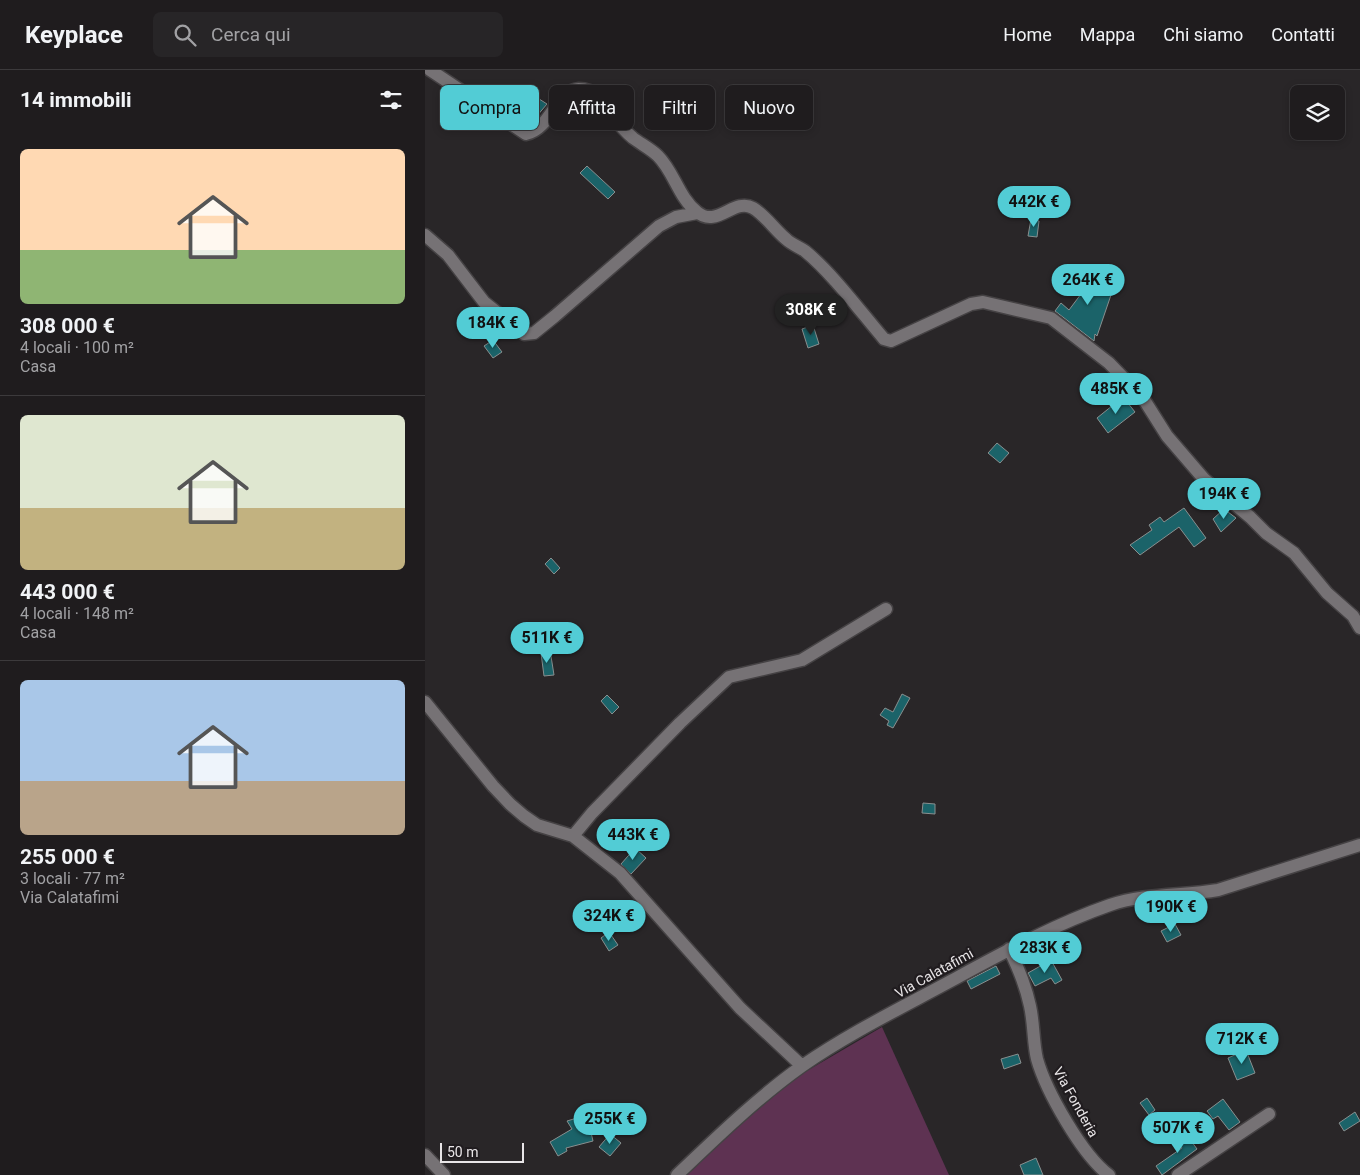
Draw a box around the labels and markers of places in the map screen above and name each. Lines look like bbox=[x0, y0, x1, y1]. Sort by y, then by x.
pin: 442K € bbox=[993, 186, 1075, 228]
pin: 264K € bbox=[1047, 264, 1129, 306]
pin: 308K € bbox=[770, 294, 852, 336]
pin: 184K € bbox=[452, 306, 534, 349]
pin: 485K € bbox=[1075, 372, 1157, 415]
pin: 194K € bbox=[1183, 478, 1265, 520]
pin: 511K € bbox=[506, 622, 588, 664]
pin: 443K € bbox=[592, 818, 674, 861]
pin: 190K € bbox=[1130, 890, 1212, 933]
pin: 324K € bbox=[568, 900, 650, 942]
pin: 283K € bbox=[1004, 932, 1086, 974]
pin: 712K € bbox=[1201, 1022, 1283, 1065]
pin: 255K € bbox=[569, 1102, 651, 1145]
pin: 507K € bbox=[1137, 1112, 1219, 1154]

